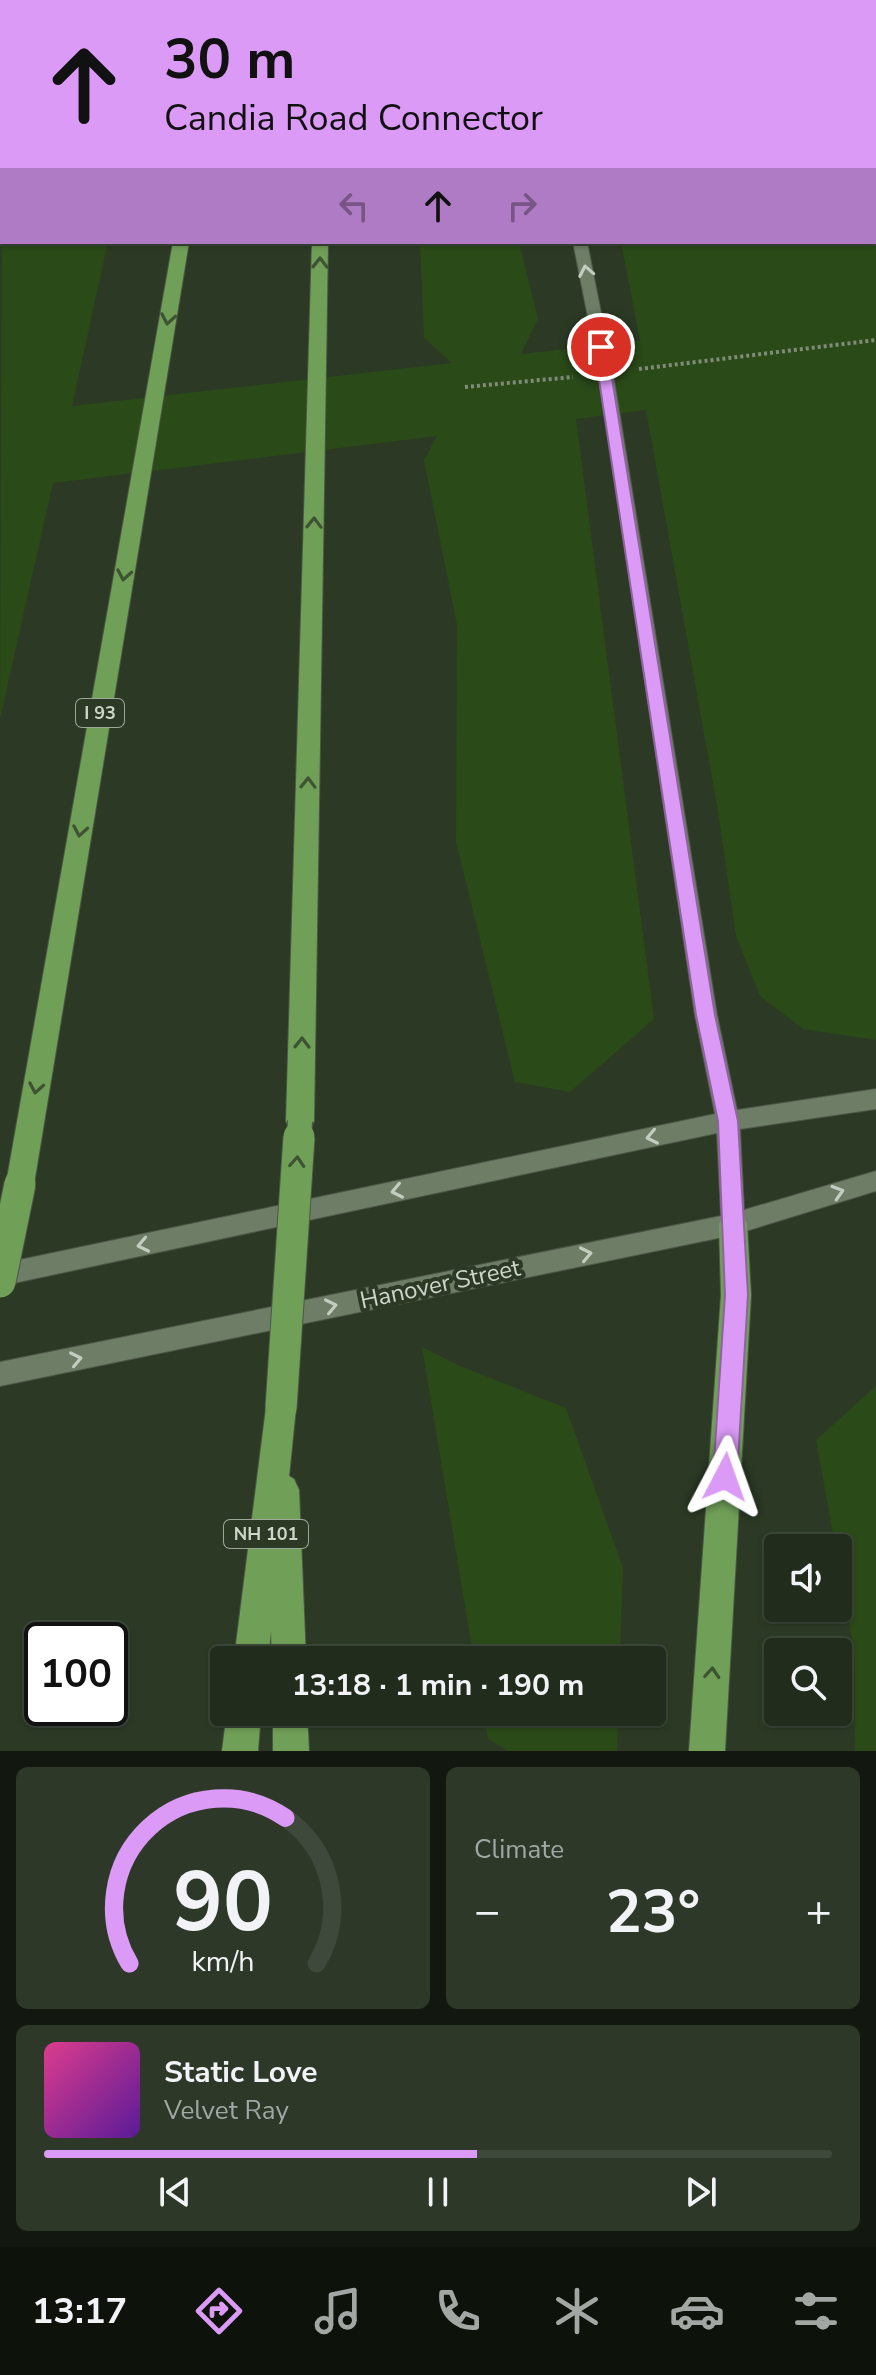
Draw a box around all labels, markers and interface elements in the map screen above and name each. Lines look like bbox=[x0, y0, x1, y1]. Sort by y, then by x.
text: 30 m bbox=[164, 21, 295, 98]
icon: ahead bbox=[32, 32, 136, 136]
text: Candia Road Connector bbox=[164, 94, 543, 143]
icon: left bbox=[332, 184, 376, 228]
icon: ahead bbox=[416, 184, 460, 228]
icon: right bbox=[500, 184, 544, 228]
one-way arrow bbox=[311, 256, 328, 269]
one-way arrow bbox=[578, 265, 595, 279]
one-way arrow bbox=[160, 312, 177, 326]
pin bbox=[567, 313, 635, 381]
icon: arrive bbox=[579, 325, 623, 369]
one-way arrow bbox=[305, 516, 323, 529]
one-way arrow bbox=[116, 568, 133, 582]
road number: I 93 bbox=[76, 699, 124, 727]
one-way arrow bbox=[299, 776, 317, 789]
one-way arrow bbox=[73, 825, 90, 838]
one-way arrow bbox=[293, 1036, 310, 1049]
one-way arrow bbox=[29, 1081, 46, 1095]
one-way arrow bbox=[645, 1128, 658, 1145]
one-way arrow bbox=[288, 1155, 305, 1168]
one-way arrow bbox=[391, 1182, 404, 1199]
one-way arrow bbox=[831, 1185, 844, 1201]
one-way arrow bbox=[136, 1236, 150, 1253]
one-way arrow bbox=[578, 1246, 592, 1263]
street label: Hanover Street bbox=[357, 1251, 524, 1317]
one-way arrow bbox=[324, 1298, 337, 1315]
one-way arrow bbox=[70, 1351, 83, 1368]
position arrow bbox=[683, 1435, 767, 1519]
road number: NH 101 bbox=[224, 1520, 308, 1548]
map controls bbox=[764, 1534, 852, 1726]
button: sound bbox=[764, 1534, 852, 1622]
speed limit sign: 100 bbox=[24, 1622, 128, 1726]
button: search bbox=[764, 1638, 852, 1726]
text: 13:18 · 1 min · 190 m bbox=[292, 1665, 584, 1706]
one-way arrow bbox=[703, 1666, 720, 1679]
text: Climate bbox=[474, 1832, 564, 1867]
text: 90 bbox=[173, 1846, 273, 1959]
text: 23° bbox=[606, 1871, 700, 1953]
text: − bbox=[474, 1882, 500, 1942]
text: + bbox=[806, 1882, 832, 1942]
text: km/h bbox=[192, 1942, 254, 1981]
text: Static Love bbox=[164, 2052, 318, 2093]
text: Velvet Ray bbox=[164, 2093, 289, 2128]
icon: previous bbox=[153, 2170, 197, 2214]
icon: pause bbox=[416, 2170, 460, 2214]
icon: next bbox=[679, 2170, 723, 2214]
icon: directions bbox=[191, 2283, 247, 2339]
icon: music bbox=[310, 2283, 366, 2339]
icon: phone bbox=[430, 2283, 486, 2339]
icon: climate bbox=[549, 2283, 605, 2339]
icon: car bbox=[669, 2283, 725, 2339]
icon: filters bbox=[788, 2283, 844, 2339]
text: 13:17 bbox=[32, 2287, 127, 2336]

